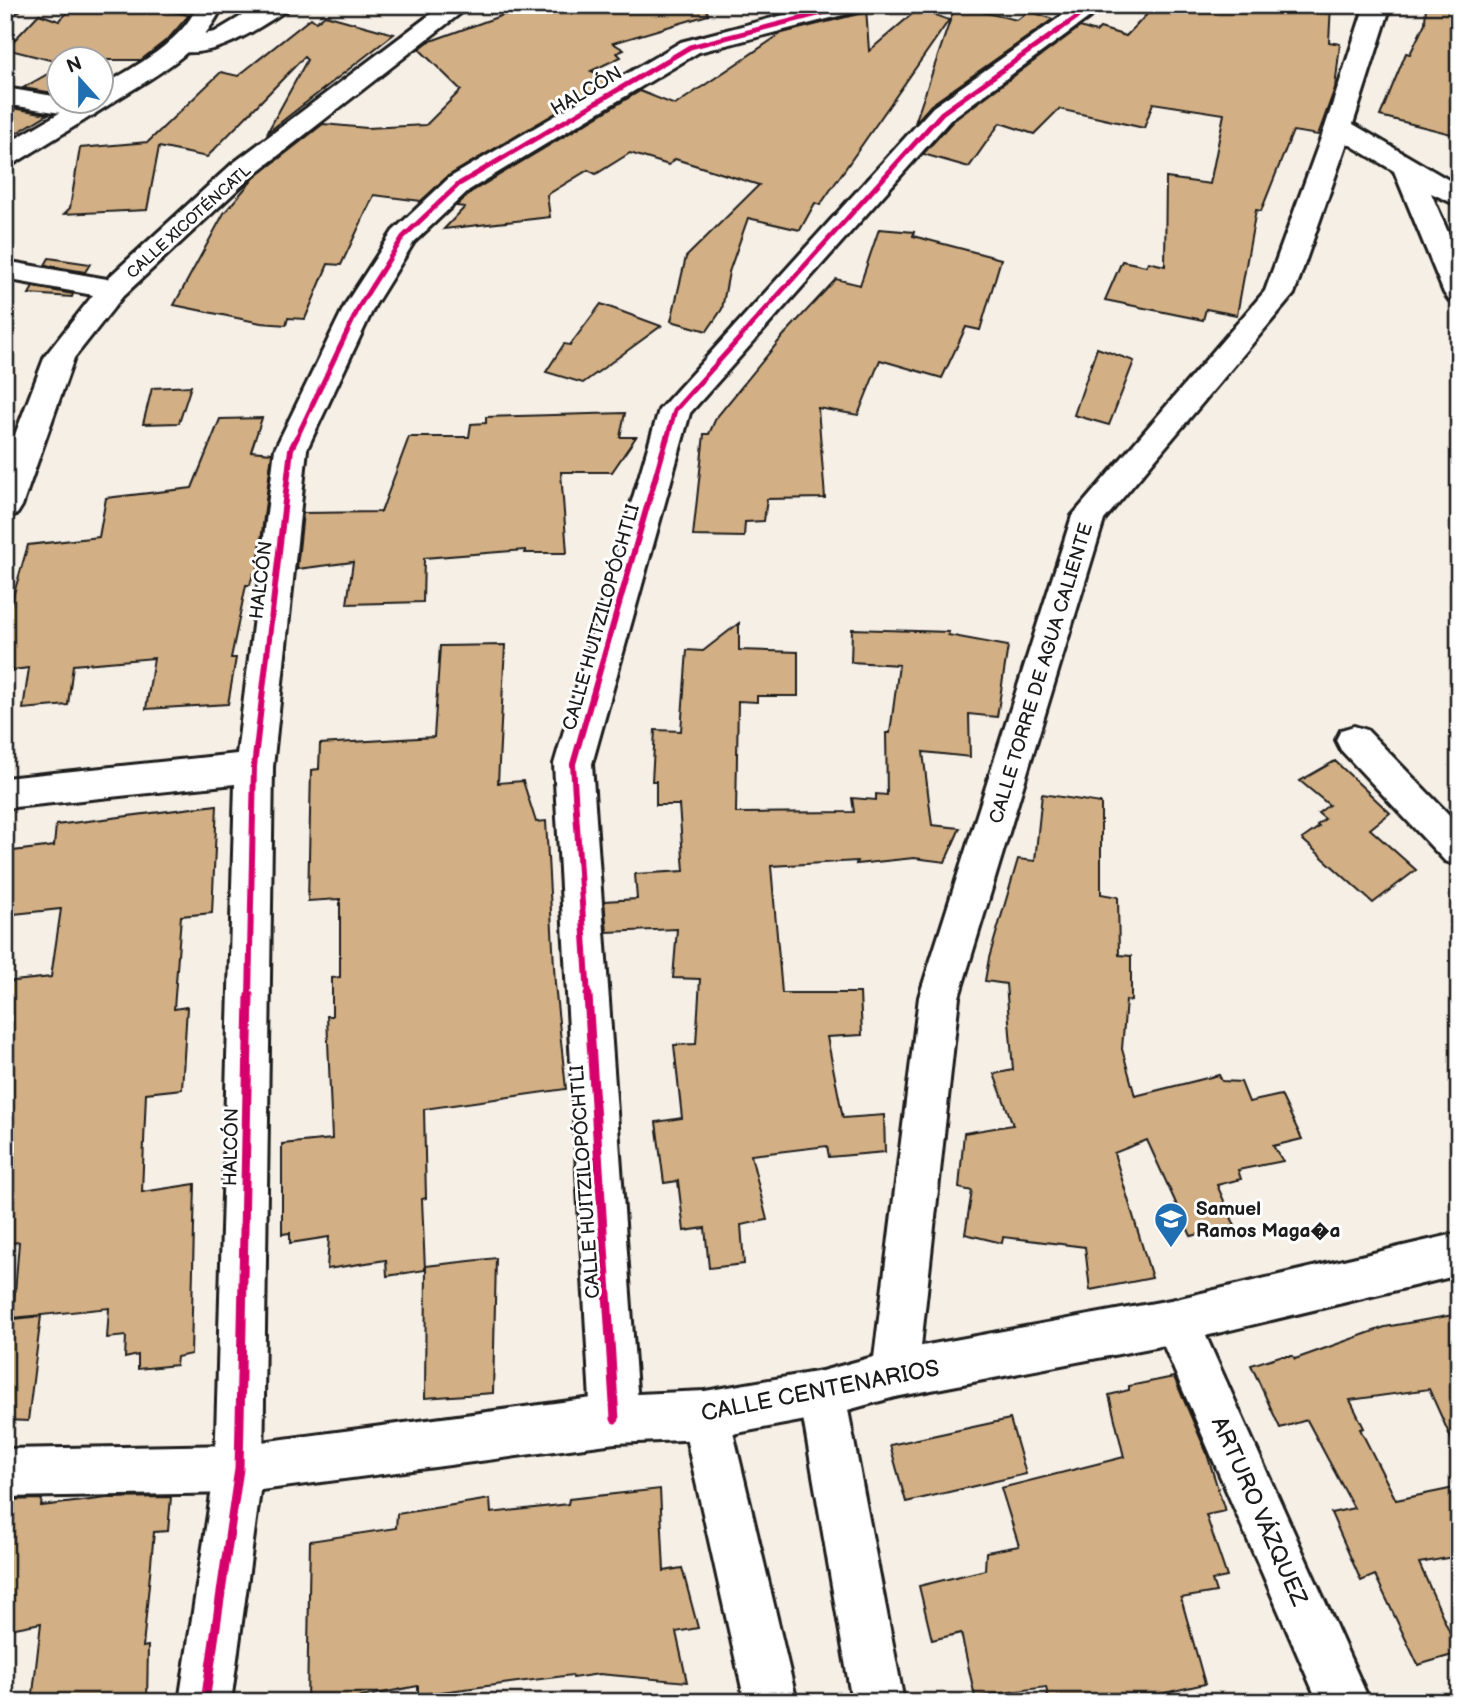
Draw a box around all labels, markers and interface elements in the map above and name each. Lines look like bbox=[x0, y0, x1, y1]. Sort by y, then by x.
north arrow bbox=[46, 46, 116, 116]
text: N bbox=[64, 52, 85, 79]
street label: HALCÓN bbox=[547, 61, 626, 121]
street label: CALLE XICOTÉNCATL bbox=[122, 159, 256, 283]
street label: CALLE HUITZILOPÓCHTLI bbox=[557, 501, 645, 733]
street label: CALLE TORRE DE AGUA CALIENTE bbox=[985, 520, 1098, 826]
street label: HALCÓN bbox=[244, 540, 278, 621]
street label: CALLE HUITZILOPÓCHTLI bbox=[565, 1064, 605, 1300]
street label: HALCÓN bbox=[218, 1108, 244, 1186]
place label: Samuel Ramos Maga�a bbox=[1196, 1198, 1340, 1243]
school or university icon: Samuel Ramos Maga�a bbox=[1152, 1200, 1190, 1249]
street label: CALLE CENTENARIOS bbox=[699, 1354, 942, 1428]
street label: ARTURO VÁZQUEZ bbox=[1205, 1412, 1314, 1611]

